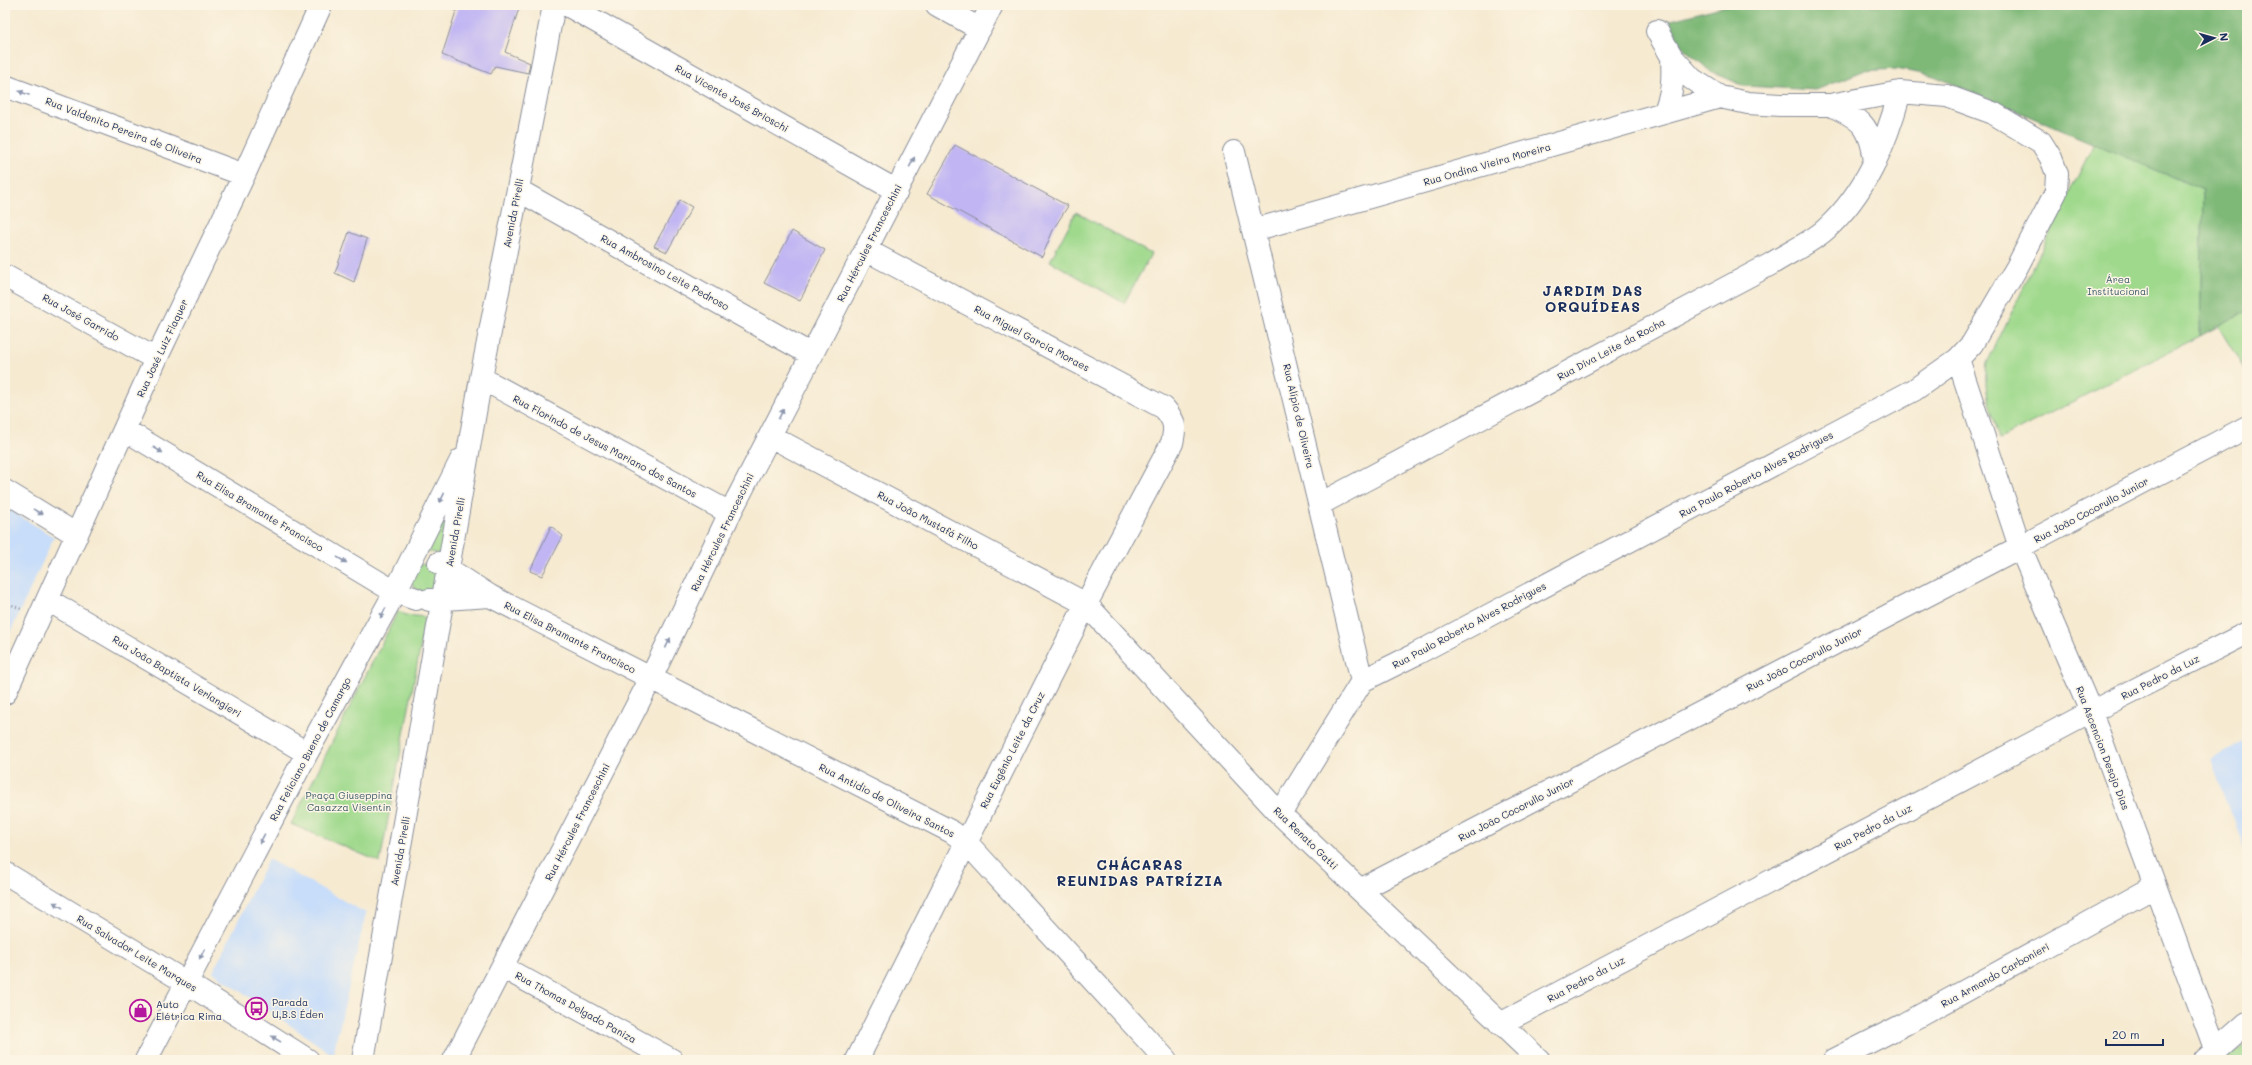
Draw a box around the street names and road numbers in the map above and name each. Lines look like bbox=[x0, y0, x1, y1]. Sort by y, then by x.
street label: Rua Vicente José Brioschi bbox=[673, 61, 791, 135]
street label: Rua Valdenito Pereira de Oliveira bbox=[43, 94, 205, 166]
street label: Rua Ondina Vieira Moreira bbox=[1422, 139, 1552, 189]
street label: Avenida Pirelli bbox=[499, 177, 527, 249]
street label: Rua Hércules Franceschini bbox=[833, 182, 905, 304]
street label: Rua Ambrosino Leite Pedroso bbox=[598, 231, 732, 313]
street label: Rua José Garrido bbox=[40, 290, 122, 344]
street label: Rua José Luiz Flaquer bbox=[133, 297, 191, 399]
street label: Rua Miguel Garcia Moraes bbox=[972, 302, 1092, 374]
street label: Rua Diva Leite da Rocha bbox=[1555, 315, 1667, 383]
street label: Rua Alípio de Oliveira bbox=[1280, 362, 1318, 470]
street label: Rua Florindo de Jesus Mariano dos Santos bbox=[511, 391, 699, 501]
street label: Rua Paulo Roberto Alves Rodrigues bbox=[1677, 427, 1835, 521]
street label: Rua Elisa Bramante Francisco bbox=[194, 467, 326, 555]
street label: Rua Hércules Franceschini bbox=[687, 470, 757, 594]
street label: Rua João Cocorullo Junior bbox=[2031, 474, 2151, 546]
street label: Rua João Mustafá Filho bbox=[875, 487, 981, 553]
street label: Avenida Pirelli bbox=[442, 496, 468, 568]
street label: Rua Paulo Roberto Alves Rodrigues bbox=[1390, 578, 1548, 672]
street label: Rua Elisa Bramante Francisco bbox=[502, 598, 638, 676]
street label: Rua João Cocorullo Junior bbox=[1744, 624, 1864, 694]
street label: Rua João Baptista Verlangieri bbox=[110, 632, 244, 720]
street label: Rua Pedro da Luz bbox=[2118, 651, 2202, 703]
street label: Rua Feliciano Bueno de Camargo bbox=[266, 675, 354, 823]
street label: Rua Ascencion Desojo Dias bbox=[2073, 684, 2133, 812]
street label: Rua Eugênio Leite da Cruz bbox=[976, 689, 1048, 811]
street label: Rua Antidio de Oliveira Santos bbox=[817, 760, 957, 840]
street label: Rua Hércules Franceschini bbox=[541, 761, 613, 883]
street label: Rua João Cocorullo Junior bbox=[1456, 774, 1576, 844]
street label: Rua Pedro da Luz bbox=[1832, 800, 1915, 853]
street label: Rua Renato Gatti bbox=[1271, 804, 1341, 872]
street label: Avenida Pirelli bbox=[387, 815, 413, 887]
street label: Rua Salvador Leite Marques bbox=[74, 911, 200, 995]
street label: Rua Armando Carbonieri bbox=[1938, 939, 2052, 1011]
street label: Rua Pedro da Luz bbox=[1545, 952, 1628, 1005]
street label: Rua Thomas Delgado Paniza bbox=[513, 968, 639, 1046]

